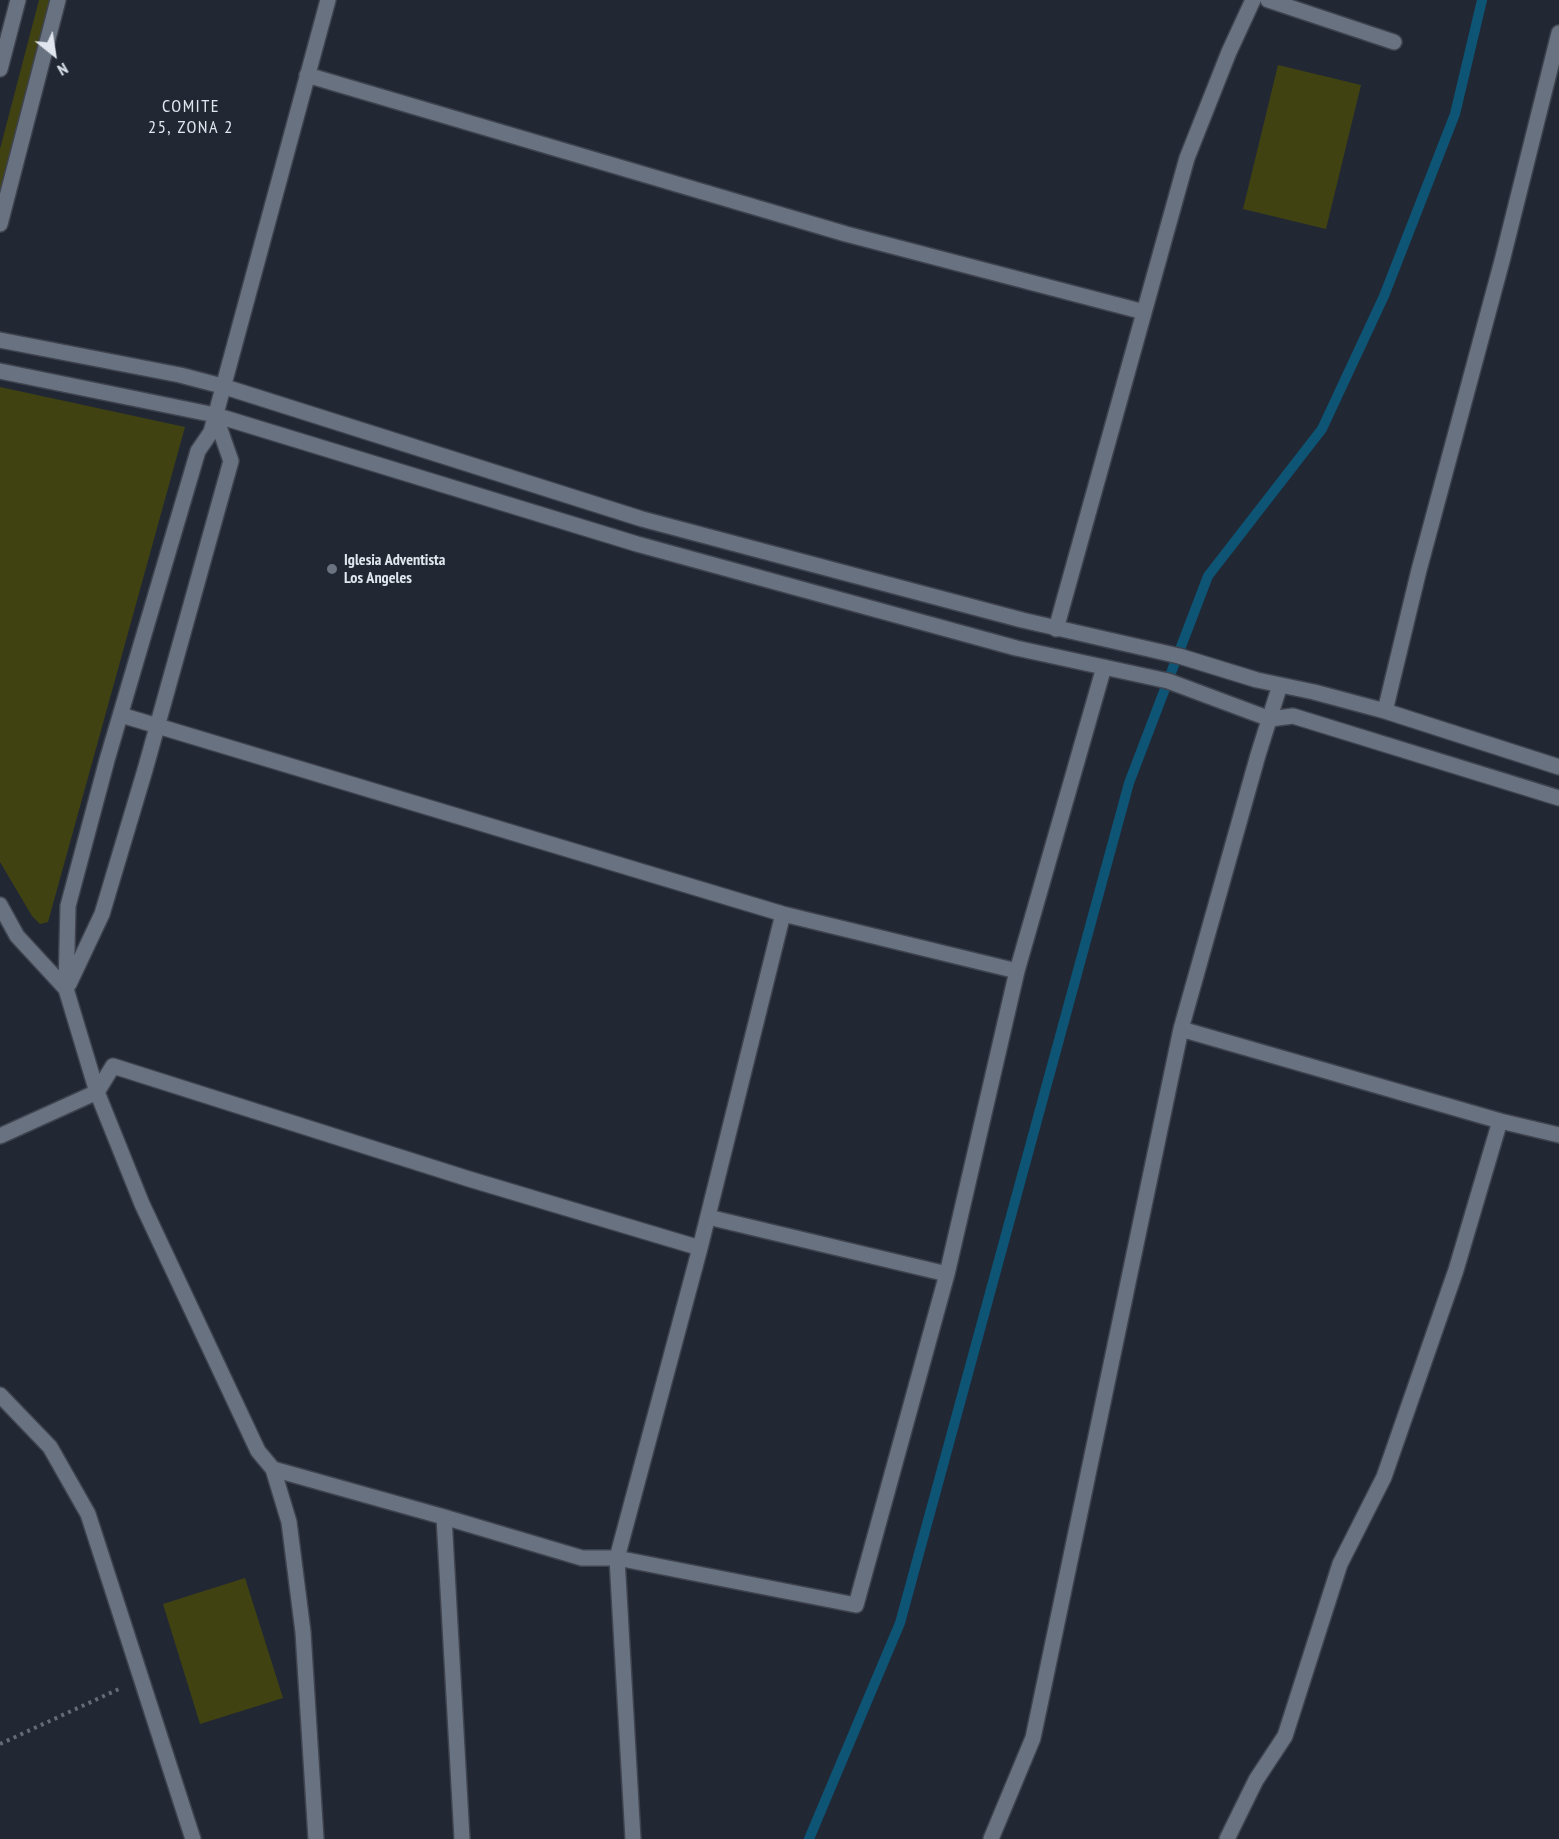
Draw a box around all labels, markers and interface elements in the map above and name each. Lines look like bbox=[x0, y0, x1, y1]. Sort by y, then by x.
north arrow bbox=[24, 24, 84, 84]
text: N bbox=[54, 59, 72, 80]
district label: COMITE 25, ZONA 2 bbox=[148, 96, 234, 138]
place label: Iglesia Adventista Los Angeles bbox=[344, 550, 445, 588]
marker: Iglesia Adventista Los Angeles bbox=[325, 562, 339, 576]

